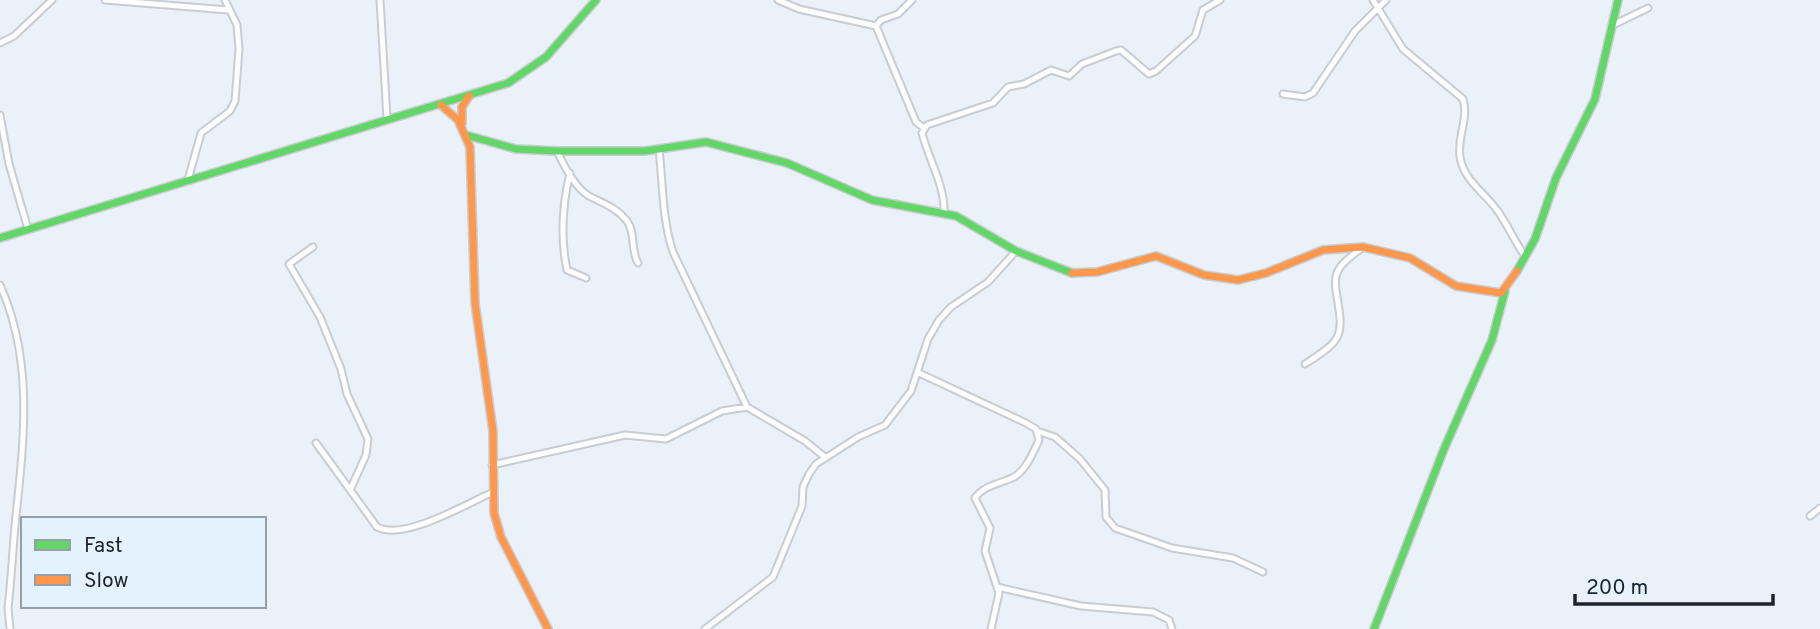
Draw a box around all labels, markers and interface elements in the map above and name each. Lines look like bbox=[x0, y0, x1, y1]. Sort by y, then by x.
legend bbox=[21, 517, 266, 608]
text: Fast bbox=[84, 533, 123, 560]
scale bar bbox=[1575, 562, 1773, 606]
text: Slow bbox=[84, 568, 129, 595]
text: 200 m bbox=[1586, 575, 1648, 602]

